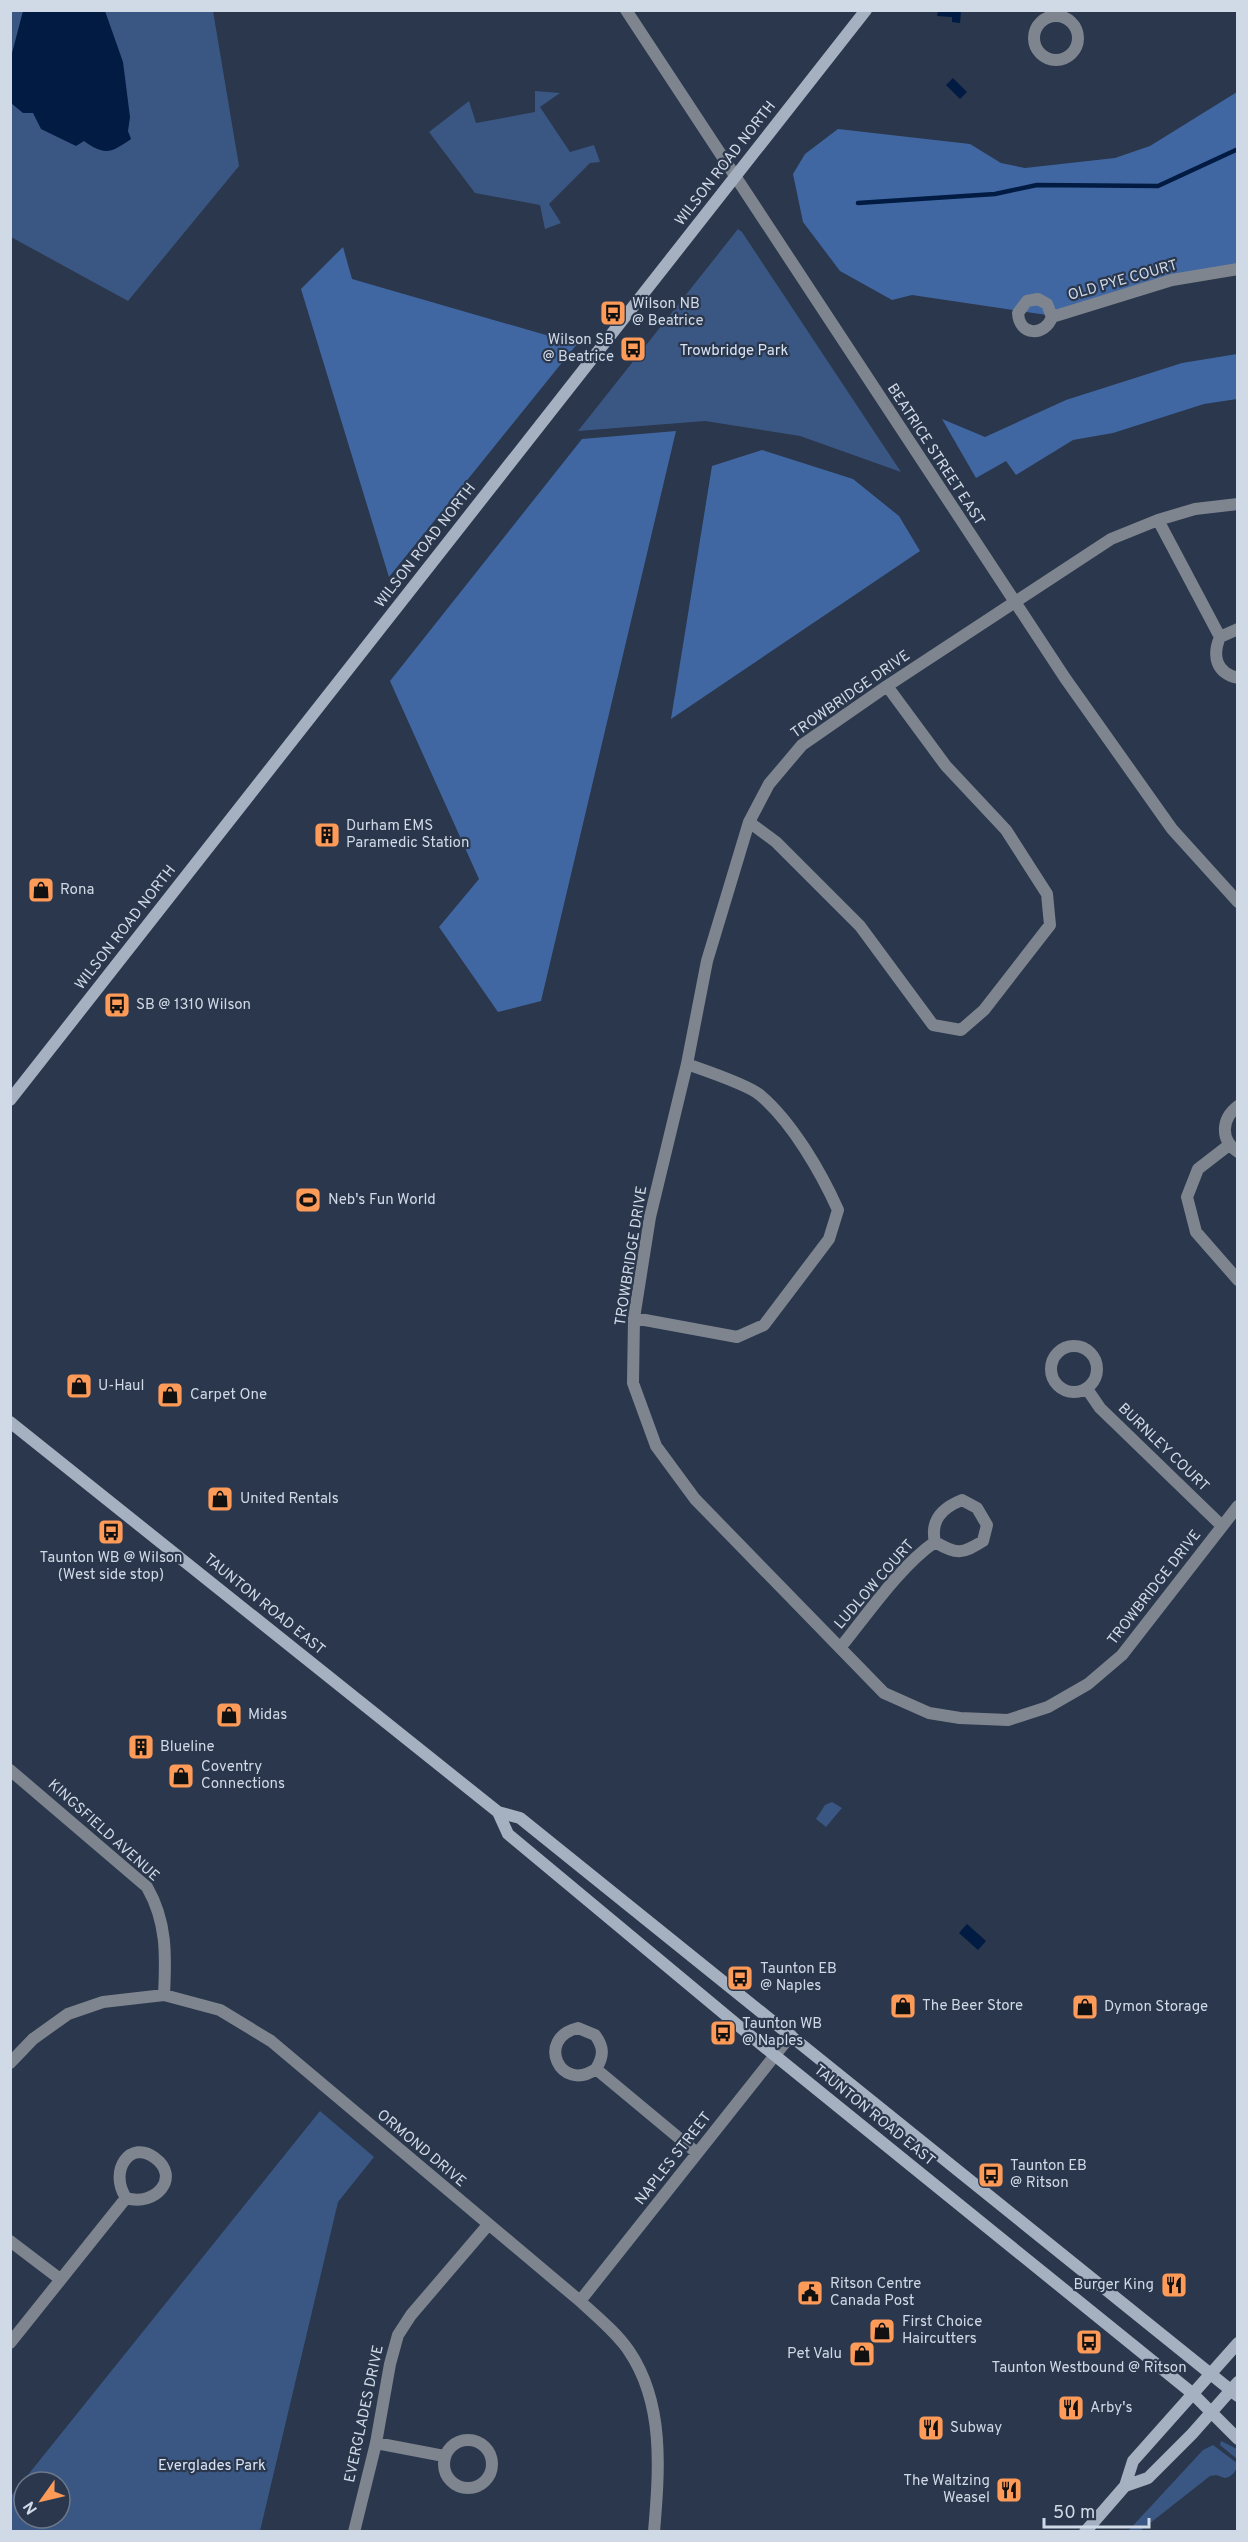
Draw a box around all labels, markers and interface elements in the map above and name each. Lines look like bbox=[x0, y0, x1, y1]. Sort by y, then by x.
street label: WILSON ROAD NORTH bbox=[671, 98, 781, 230]
street label: OLD PYE COURT bbox=[1066, 256, 1180, 306]
place label: Wilson NB @ Beatrice bbox=[632, 295, 704, 331]
bus stop icon: Wilson NB @ Beatrice bbox=[598, 298, 628, 328]
place label: Wilson SB @ Beatrice bbox=[542, 331, 614, 367]
bus stop icon: Wilson SB @ Beatrice bbox=[618, 334, 648, 364]
park label: Trowbridge Park bbox=[679, 342, 789, 361]
street label: BEATRICE STREET EAST bbox=[882, 380, 988, 530]
street label: WILSON ROAD NORTH bbox=[371, 480, 481, 612]
street label: TROWBRIDGE DRIVE bbox=[788, 647, 914, 743]
place label: Durham EMS Paramedic Station bbox=[346, 817, 469, 853]
building icon: Durham EMS Paramedic Station bbox=[312, 820, 342, 850]
street label: WILSON ROAD NORTH bbox=[71, 862, 181, 994]
shop icon: Rona bbox=[26, 875, 56, 905]
place label: Rona bbox=[60, 881, 94, 900]
bus stop icon: SB @ 1310 Wilson bbox=[102, 990, 132, 1020]
place label: SB @ 1310 Wilson bbox=[136, 996, 251, 1015]
sports icon: Neb's Fun World bbox=[293, 1185, 323, 1215]
street label: TROWBRIDGE DRIVE bbox=[612, 1185, 652, 1327]
place label: Neb's Fun World bbox=[328, 1191, 436, 1210]
shop icon: U-Haul bbox=[64, 1371, 94, 1401]
place label: U-Haul bbox=[98, 1377, 144, 1396]
shop icon: Carpet One bbox=[155, 1380, 185, 1410]
place label: Carpet One bbox=[190, 1386, 267, 1405]
street label: BURNLEY COURT bbox=[1113, 1400, 1213, 1496]
shop icon: United Rentals bbox=[205, 1484, 235, 1514]
place label: United Rentals bbox=[240, 1490, 339, 1509]
bus stop icon: Taunton WB @ Wilson (West side stop) bbox=[96, 1517, 126, 1547]
street label: TROWBRIDGE DRIVE bbox=[1104, 1526, 1206, 1650]
street label: LUDLOW COURT bbox=[831, 1536, 919, 1634]
place label: Taunton WB @ Wilson (West side stop) bbox=[39, 1549, 183, 1585]
street label: TAUNTON ROAD EAST bbox=[199, 1550, 329, 1660]
shop icon: Midas bbox=[214, 1700, 244, 1730]
place label: Midas bbox=[248, 1706, 287, 1725]
building icon: Blueline bbox=[126, 1732, 156, 1762]
place label: Blueline bbox=[160, 1738, 215, 1757]
place label: Coventry Connections bbox=[201, 1758, 285, 1794]
shop icon: Coventry Connections bbox=[166, 1761, 196, 1791]
street label: KINGSFIELD AVENUE bbox=[43, 1776, 163, 1886]
place label: Taunton EB @ Naples bbox=[760, 1960, 837, 1996]
bus stop icon: Taunton EB @ Naples bbox=[725, 1963, 755, 1993]
shop icon: The Beer Store bbox=[888, 1991, 918, 2021]
shop icon: Dymon Storage bbox=[1070, 1992, 1100, 2022]
place label: The Beer Store bbox=[922, 1997, 1023, 2016]
place label: Dymon Storage bbox=[1104, 1998, 1208, 2017]
place label: Taunton WB @ Naples bbox=[742, 2015, 822, 2051]
bus stop icon: Taunton WB @ Naples bbox=[708, 2018, 738, 2048]
street label: TAUNTON ROAD EAST bbox=[809, 2061, 939, 2171]
street label: ORMOND DRIVE bbox=[372, 2106, 470, 2192]
street label: NAPLES STREET bbox=[632, 2108, 716, 2210]
place label: Taunton EB @ Ritson bbox=[1010, 2157, 1087, 2193]
bus stop icon: Taunton EB @ Ritson bbox=[976, 2160, 1006, 2190]
restaurant icon: Burger King bbox=[1159, 2270, 1189, 2300]
place label: Ritson Centre Canada Post bbox=[830, 2275, 921, 2311]
place label: Burger King bbox=[1073, 2276, 1154, 2295]
public building icon: Ritson Centre Canada Post bbox=[795, 2278, 825, 2308]
place label: First Choice Haircutters bbox=[902, 2313, 982, 2349]
shop icon: First Choice Haircutters bbox=[867, 2316, 897, 2346]
bus stop icon: Taunton Westbound @ Ritson bbox=[1074, 2327, 1104, 2357]
shop icon: Pet Valu bbox=[847, 2339, 877, 2369]
street label: EVERGLADES DRIVE bbox=[341, 2343, 389, 2485]
place label: Pet Valu bbox=[787, 2345, 842, 2364]
place label: Taunton Westbound @ Ritson bbox=[991, 2359, 1187, 2378]
restaurant icon: Arby's bbox=[1056, 2393, 1086, 2423]
place label: Arby's bbox=[1090, 2399, 1132, 2418]
restaurant icon: Subway bbox=[916, 2413, 946, 2443]
place label: Subway bbox=[950, 2419, 1002, 2438]
park label: Everglades Park bbox=[158, 2457, 266, 2476]
north arrow bbox=[12, 2470, 72, 2530]
place label: The Waltzing Weasel bbox=[903, 2472, 990, 2508]
restaurant icon: The Waltzing Weasel bbox=[994, 2475, 1024, 2505]
scale bar bbox=[1044, 2491, 1149, 2529]
text: N bbox=[20, 2497, 43, 2518]
text: 50 m bbox=[1053, 2502, 1095, 2525]

